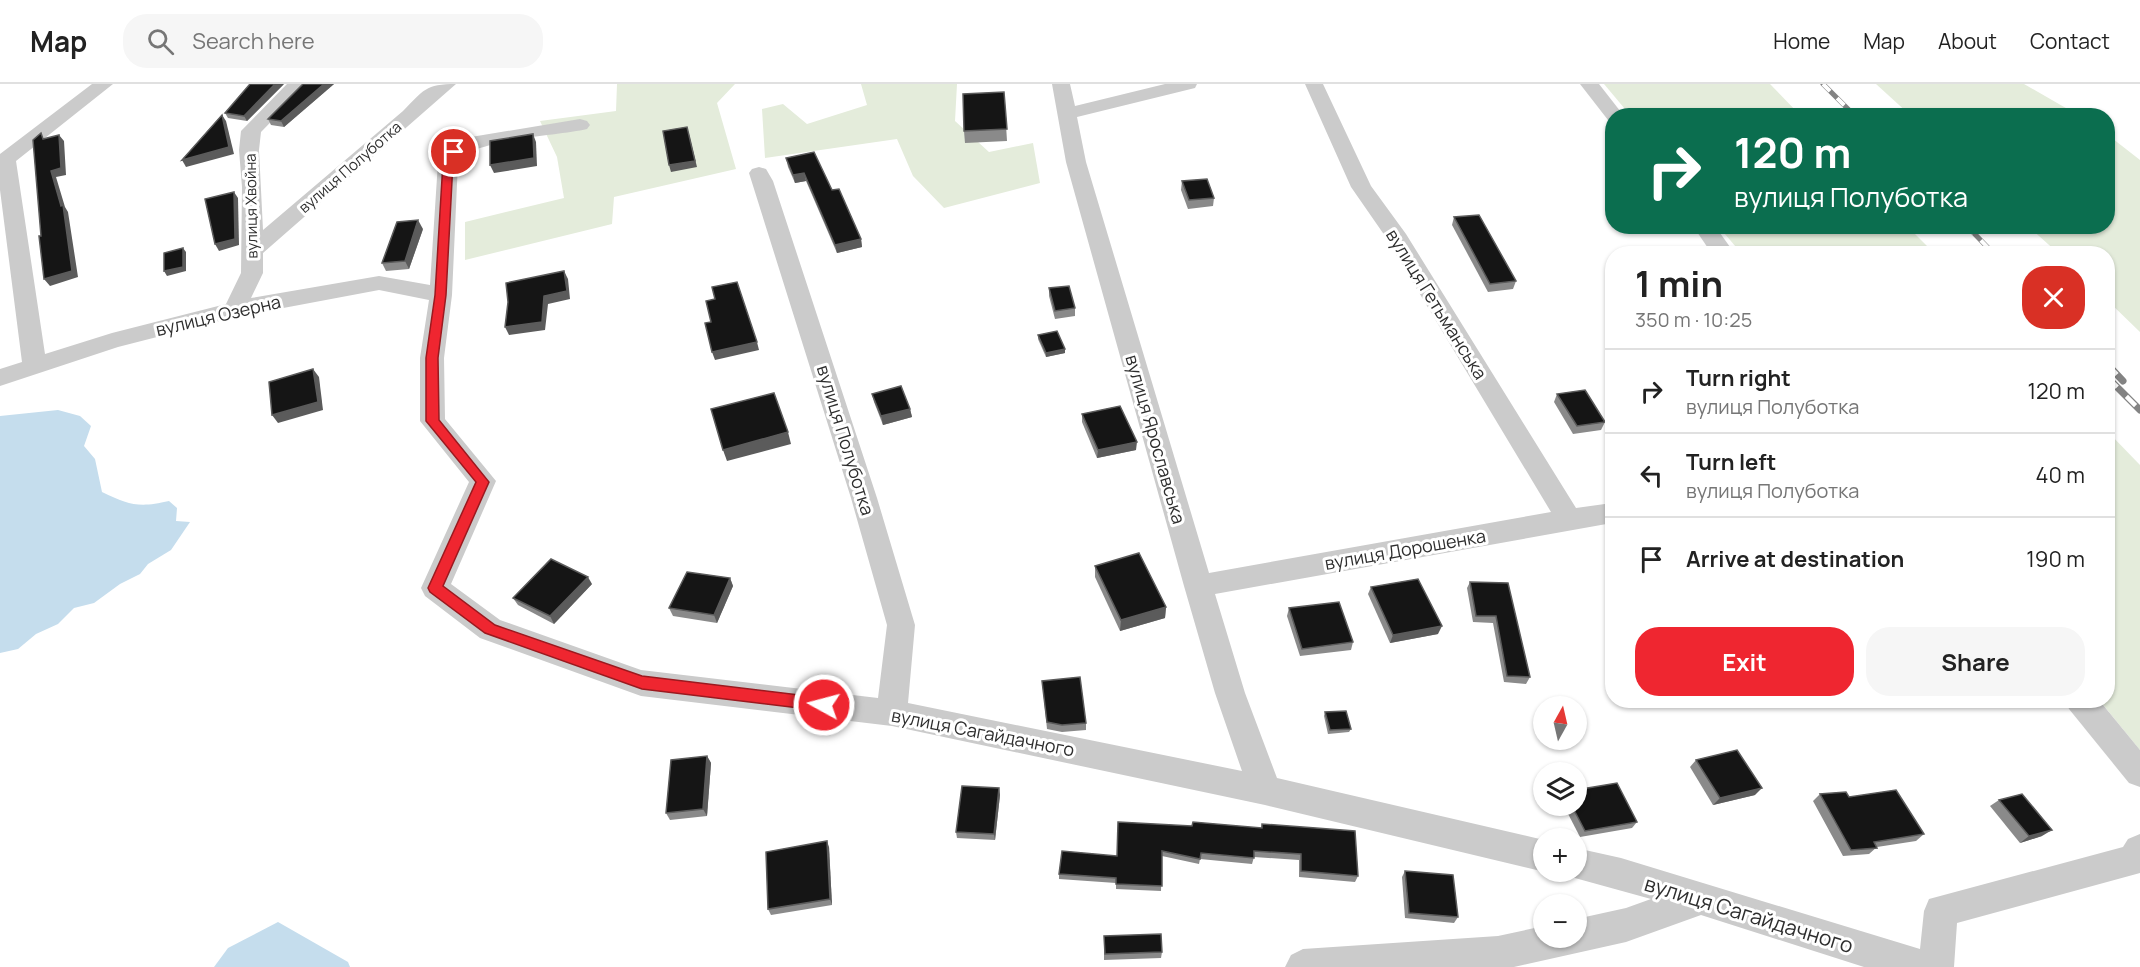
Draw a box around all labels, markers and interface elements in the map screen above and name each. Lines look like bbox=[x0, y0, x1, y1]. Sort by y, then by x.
search box bbox=[123, 14, 543, 68]
text: Map bbox=[30, 22, 87, 60]
icon: search bbox=[144, 25, 177, 58]
text: Search here bbox=[192, 26, 315, 56]
text: Home bbox=[1773, 27, 1830, 55]
text: Map bbox=[1863, 27, 1905, 55]
text: About bbox=[1938, 27, 1997, 55]
text: Contact bbox=[2030, 27, 2110, 55]
street label: вулиця Полуботка bbox=[294, 116, 406, 218]
text: 120 m bbox=[1734, 123, 1851, 181]
pin bbox=[428, 126, 479, 177]
icon: right bbox=[1635, 132, 1713, 210]
icon: arrive bbox=[437, 135, 470, 168]
street label: вулиця Хвойна bbox=[240, 153, 262, 259]
text: вулиця Полуботка bbox=[1734, 178, 1968, 215]
street label: вулиця Гетьманська bbox=[1381, 224, 1493, 384]
text: 1 min bbox=[1635, 259, 1723, 308]
button: close bbox=[2022, 266, 2085, 329]
street label: вулиця Озерна bbox=[153, 289, 283, 341]
text: 350 m · 10:25 bbox=[1635, 306, 1752, 333]
street label: вулиця Ярославська bbox=[1120, 352, 1192, 526]
street label: вулиця Полуботка bbox=[812, 362, 880, 518]
text: Turn right bbox=[1686, 363, 1791, 393]
icon: right bbox=[1635, 375, 1668, 408]
text: 120 m bbox=[2027, 376, 2085, 406]
text: вулиця Полуботка bbox=[1686, 393, 1859, 420]
text: Turn left bbox=[1686, 447, 1776, 477]
icon: left bbox=[1635, 459, 1668, 492]
text: 40 m bbox=[2036, 460, 2085, 490]
text: вулиця Полуботка bbox=[1686, 477, 1859, 504]
street label: вулиця Дорошенка bbox=[1323, 523, 1487, 575]
icon: arrive bbox=[1635, 543, 1668, 576]
text: Arrive at destination bbox=[1686, 544, 1904, 574]
text: 190 m bbox=[2026, 544, 2085, 574]
button: Exit bbox=[1635, 627, 1854, 696]
button: Share bbox=[1866, 627, 2085, 696]
position arrow bbox=[792, 673, 856, 737]
north arrow bbox=[1533, 696, 1587, 750]
map controls bbox=[1533, 696, 1587, 948]
street label: вулиця Сагайдачного bbox=[889, 702, 1077, 762]
button: layers bbox=[1533, 762, 1587, 816]
button: + bbox=[1533, 828, 1587, 882]
street label: вулиця Сагайдачного bbox=[1641, 869, 1857, 959]
button: − bbox=[1533, 894, 1587, 948]

